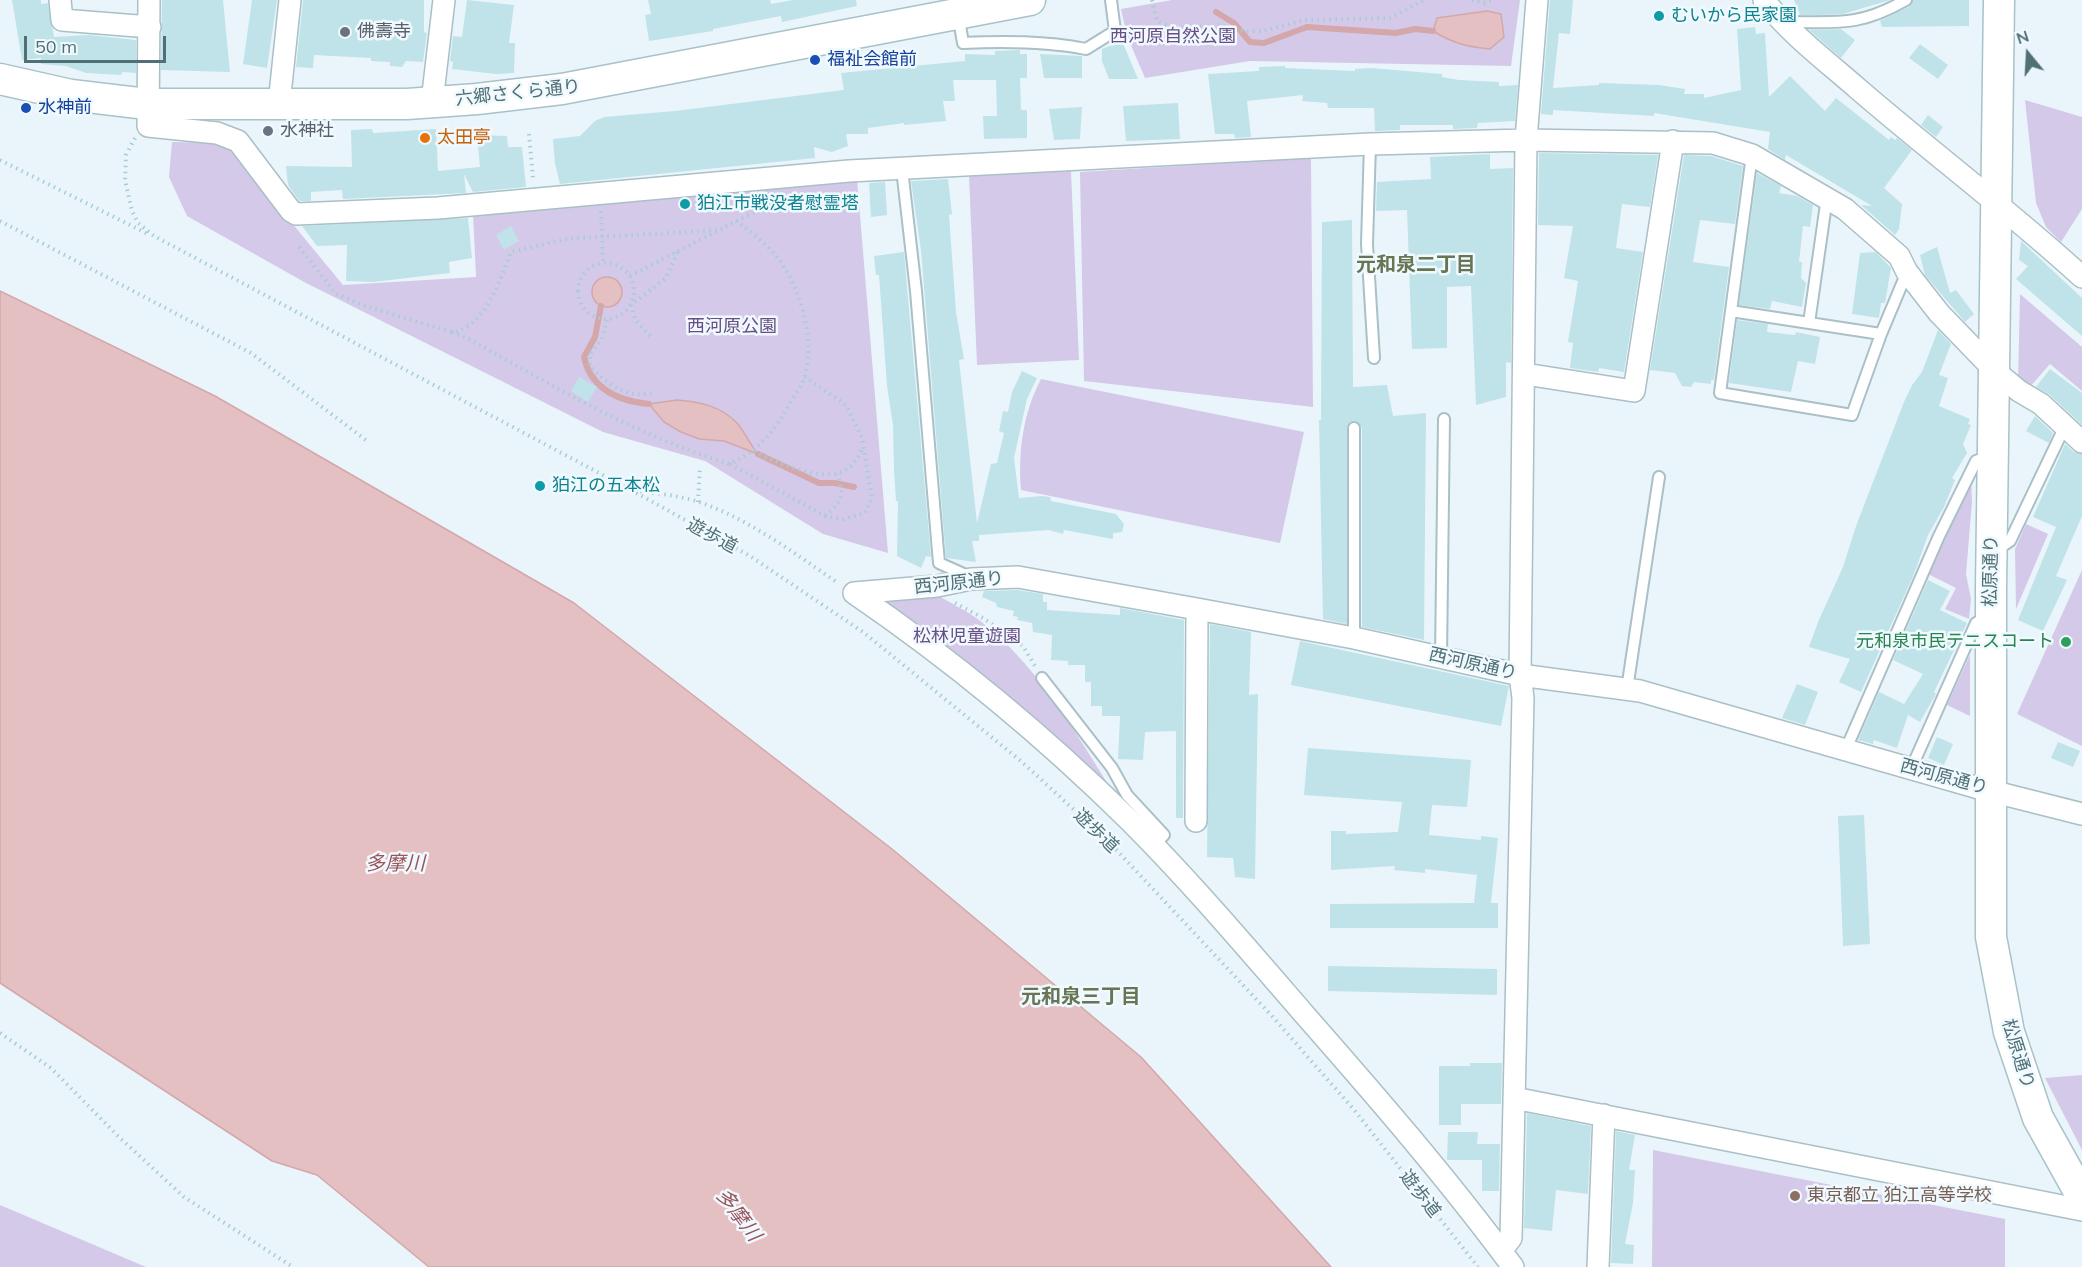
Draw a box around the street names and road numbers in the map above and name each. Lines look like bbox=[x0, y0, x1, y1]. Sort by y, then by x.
street label: 六郷さくら通り bbox=[454, 76, 582, 110]
street label: 遊歩道 bbox=[683, 514, 741, 558]
street label: 松原通り bbox=[1980, 535, 2002, 607]
street label: 西河原通り bbox=[913, 568, 1005, 598]
street label: 西河原通り bbox=[1427, 643, 1519, 685]
street label: 西河原通り bbox=[1898, 755, 1990, 799]
street label: 遊歩道 bbox=[1069, 804, 1123, 858]
street label: 松原通り bbox=[1997, 1016, 2039, 1092]
street label: 遊歩道 bbox=[1395, 1166, 1445, 1222]

